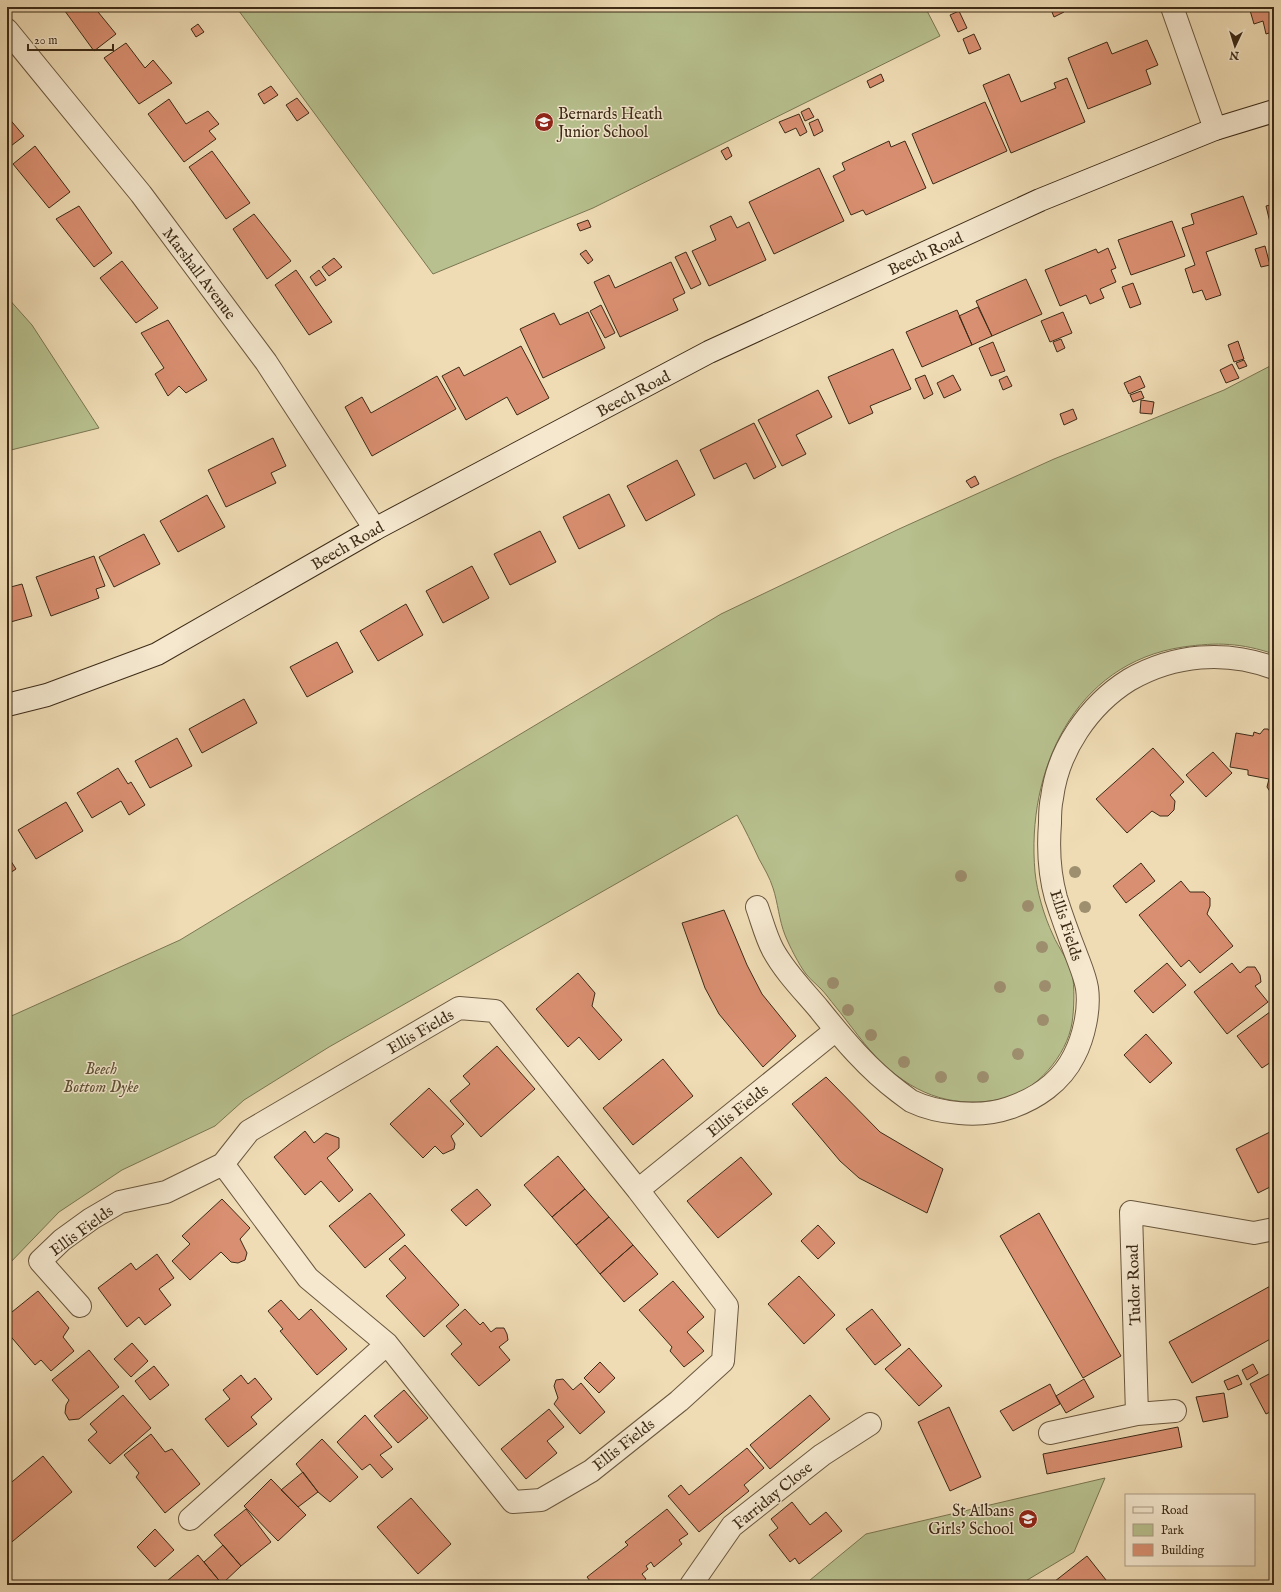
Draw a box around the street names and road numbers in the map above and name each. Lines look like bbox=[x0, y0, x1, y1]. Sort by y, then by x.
street label: Marshall Avenue bbox=[157, 224, 240, 324]
street label: Beech Road bbox=[885, 229, 967, 281]
street label: Beech Road bbox=[594, 367, 675, 422]
street label: Beech Road bbox=[308, 518, 388, 575]
street label: Ellis Fields bbox=[1044, 888, 1086, 964]
street label: Ellis Fields bbox=[384, 1006, 458, 1060]
street label: Ellis Fields bbox=[703, 1080, 773, 1142]
street label: Ellis Fields bbox=[47, 1202, 118, 1261]
street label: Tudor Road bbox=[1124, 1244, 1146, 1326]
street label: Ellis Fields bbox=[589, 1415, 660, 1476]
street label: Farriday Close bbox=[729, 1458, 817, 1535]

